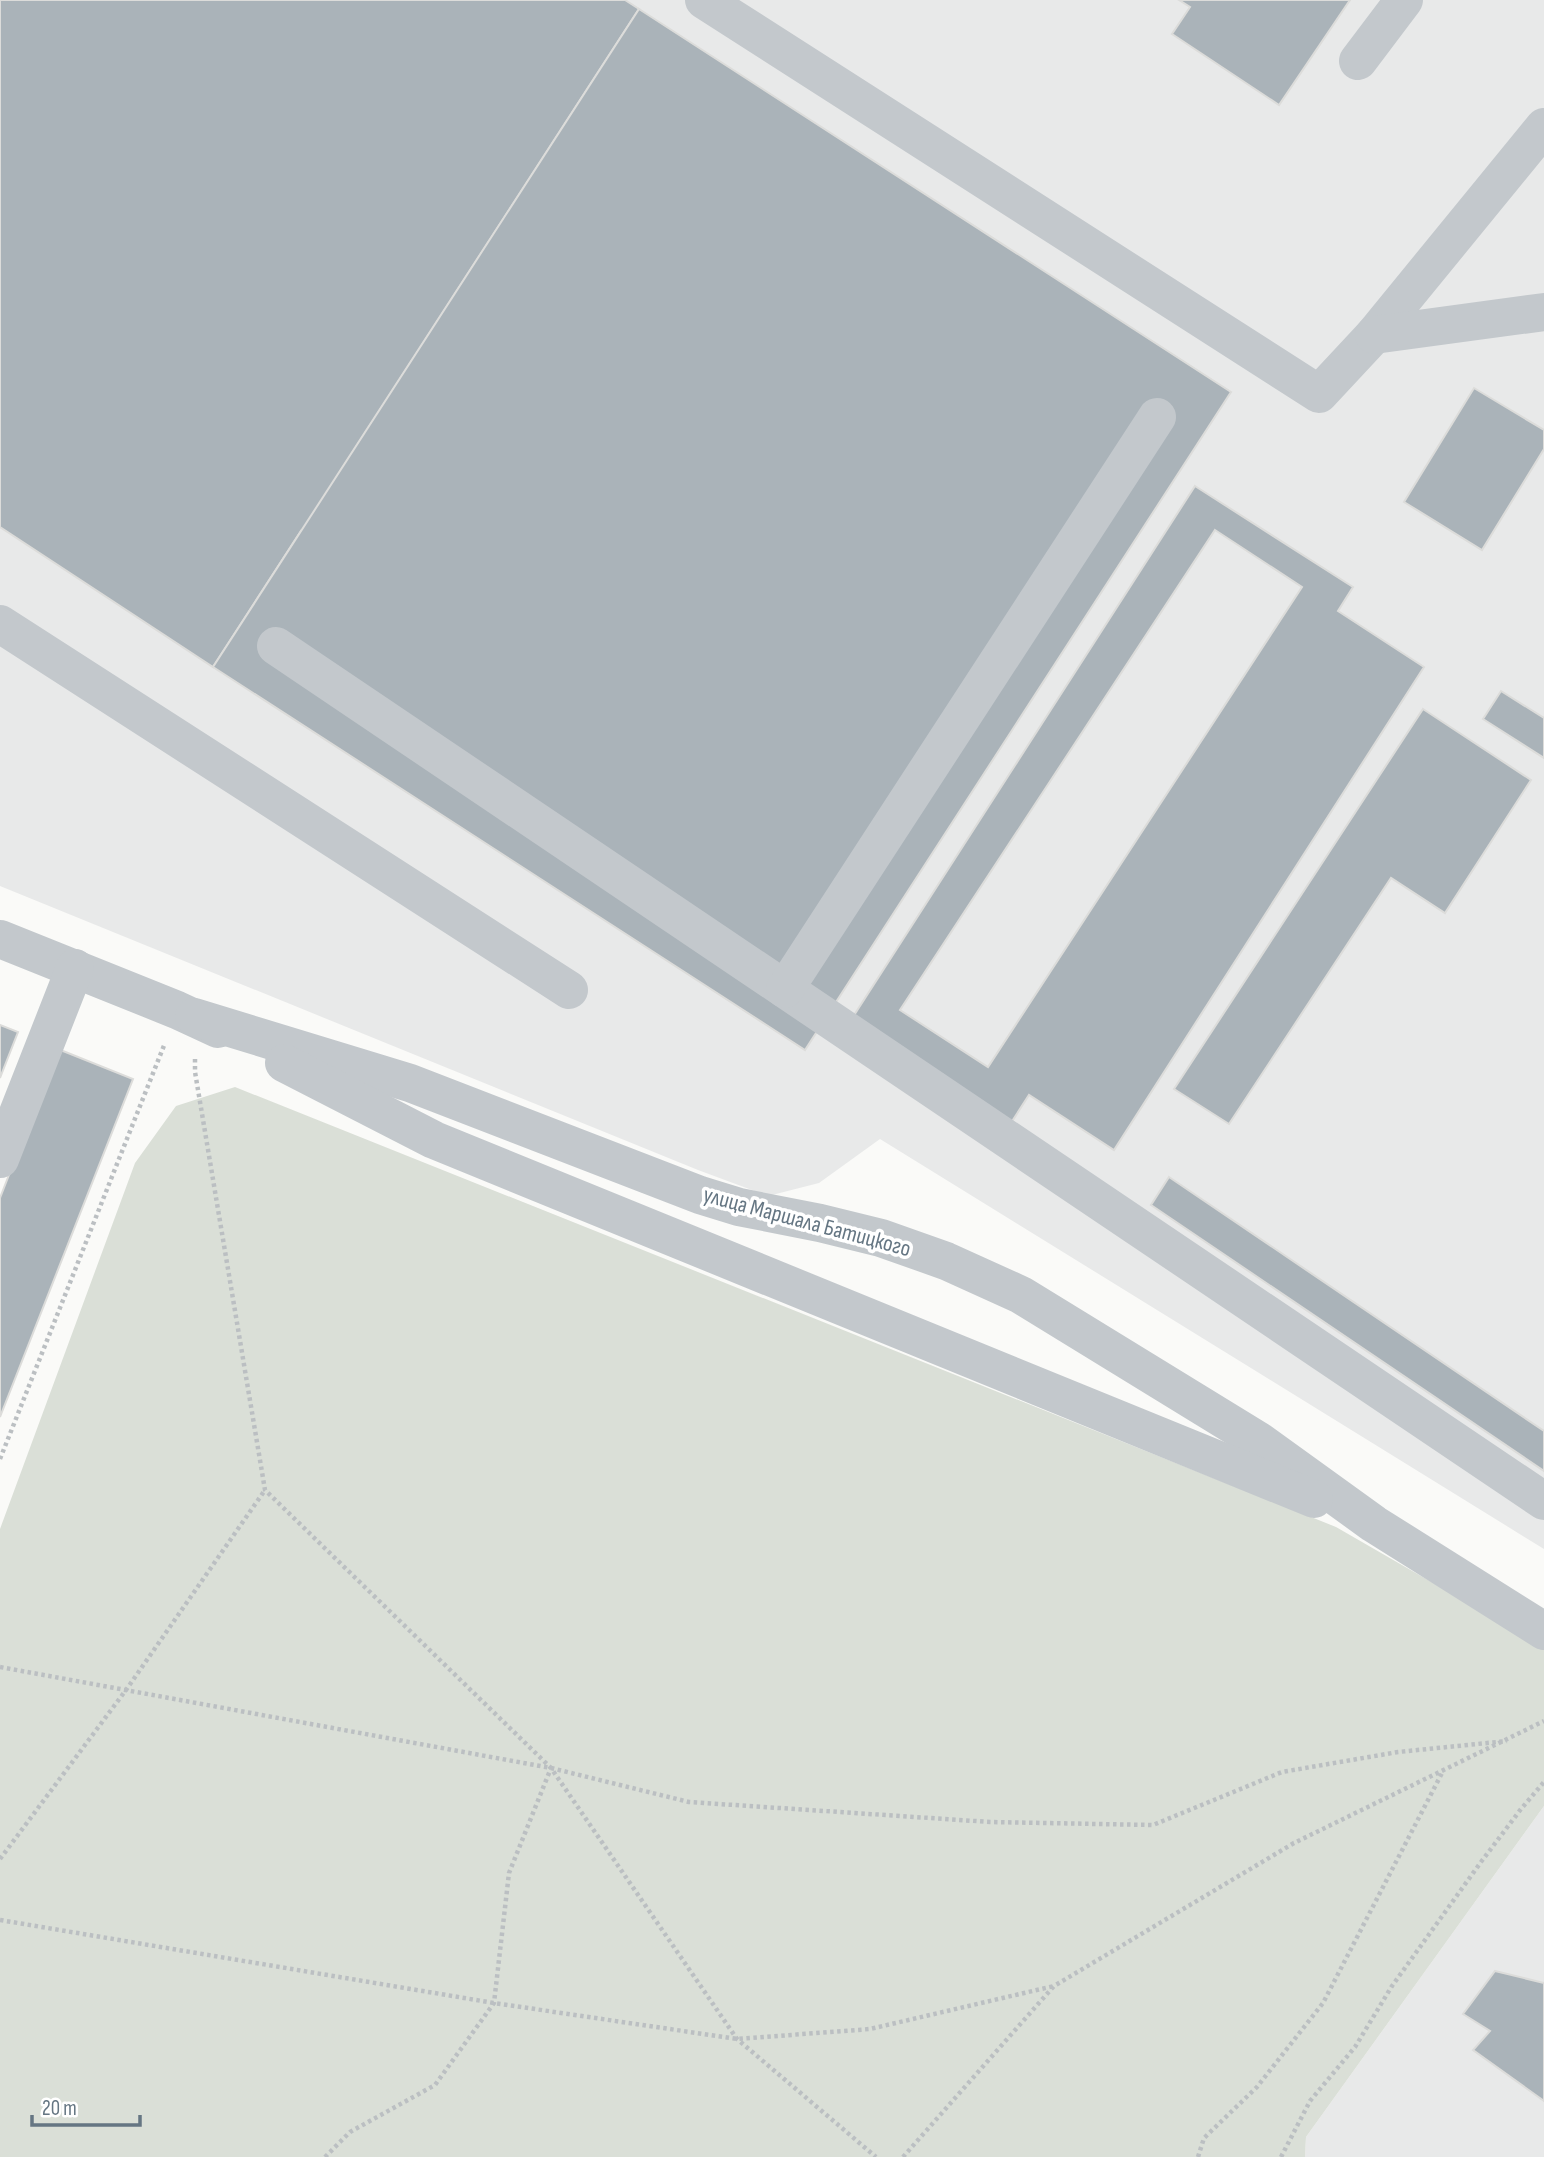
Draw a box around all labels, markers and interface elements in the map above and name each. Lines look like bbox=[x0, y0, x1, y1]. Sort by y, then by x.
street label: улица Маршала Батицкого bbox=[700, 1181, 914, 1263]
scale bar bbox=[32, 2084, 140, 2128]
text: 20 m bbox=[42, 2096, 77, 2121]

